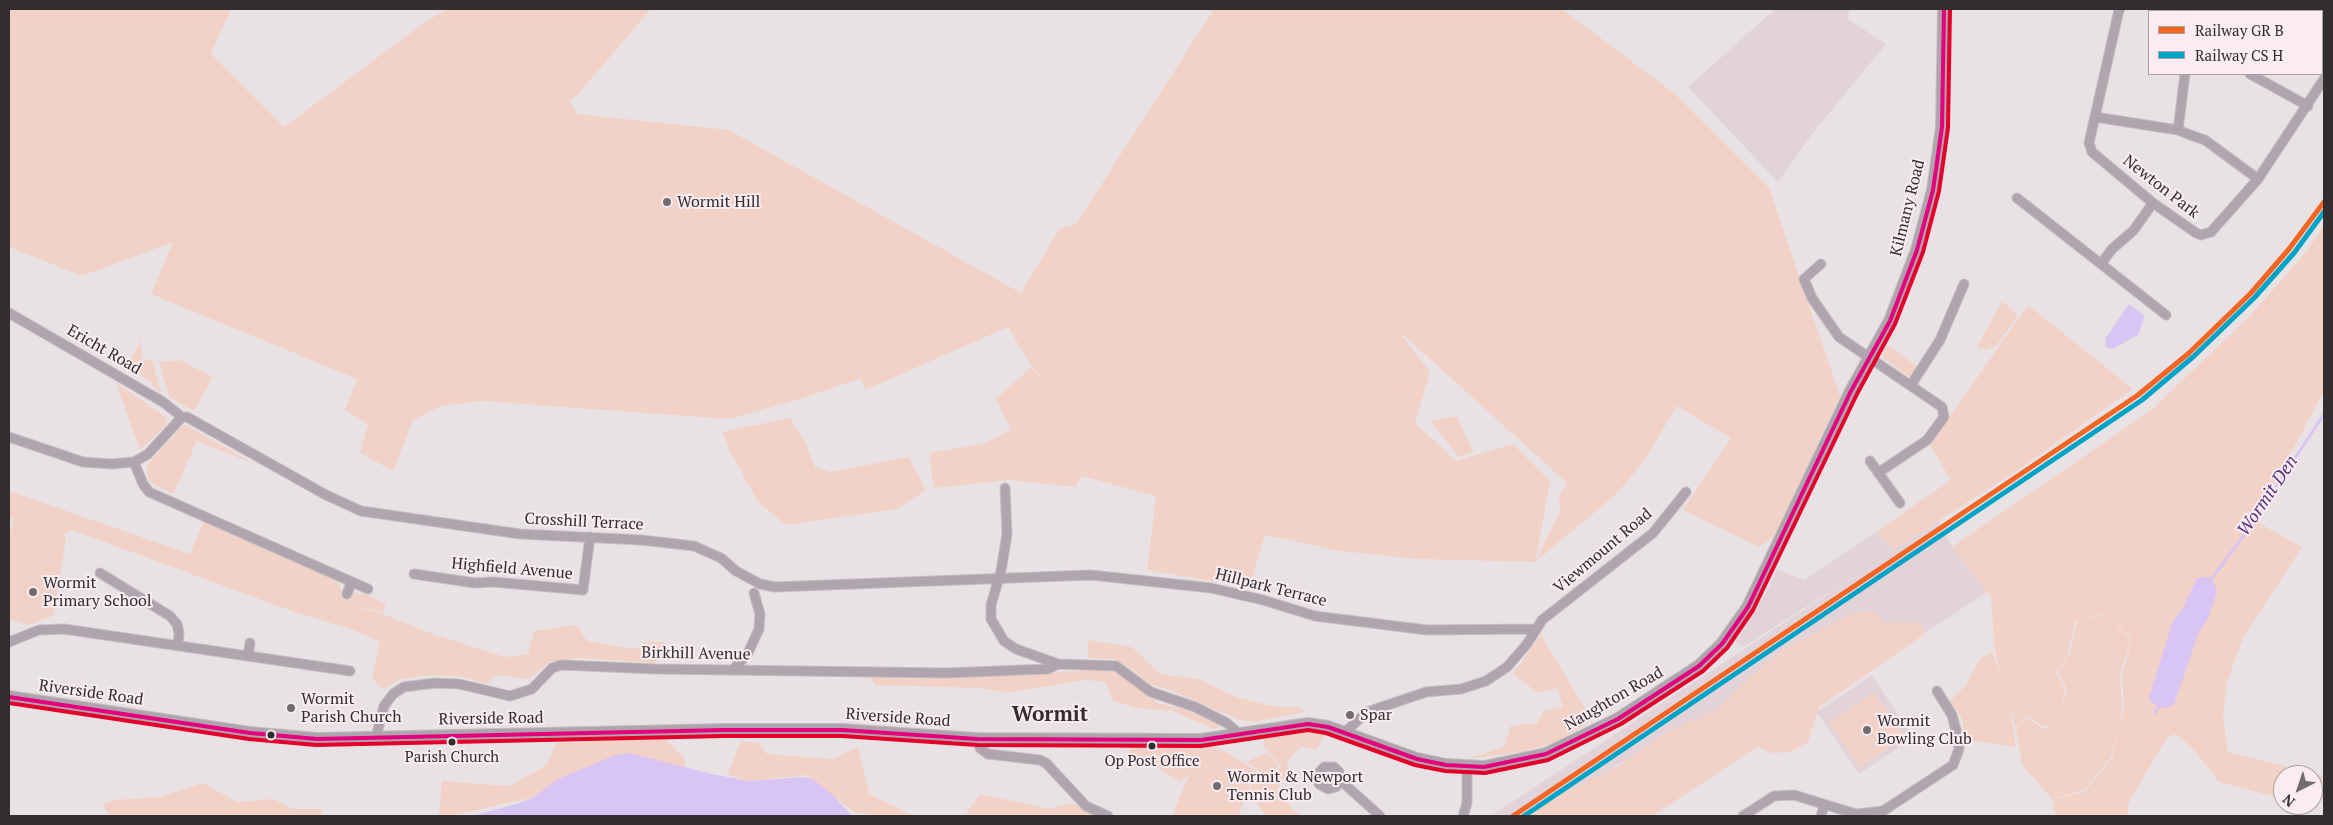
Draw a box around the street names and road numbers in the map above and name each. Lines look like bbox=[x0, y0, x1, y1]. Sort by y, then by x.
street label: Newton Park bbox=[2119, 151, 2203, 223]
street label: Kilmany Road bbox=[1887, 158, 1929, 258]
street label: Ericht Road bbox=[63, 321, 145, 379]
street label: Viewmount Road bbox=[1550, 504, 1656, 598]
street label: Crosshill Terrace bbox=[524, 509, 644, 535]
street label: Highfield Avenue bbox=[450, 554, 574, 584]
street label: Hillpark Terrace bbox=[1213, 565, 1329, 611]
street label: Birkhill Avenue bbox=[641, 643, 751, 665]
street label: Naughton Road bbox=[1561, 663, 1667, 735]
street label: Riverside Road bbox=[38, 676, 144, 710]
street label: Riverside Road bbox=[845, 705, 951, 731]
street label: Riverside Road bbox=[438, 708, 544, 730]

